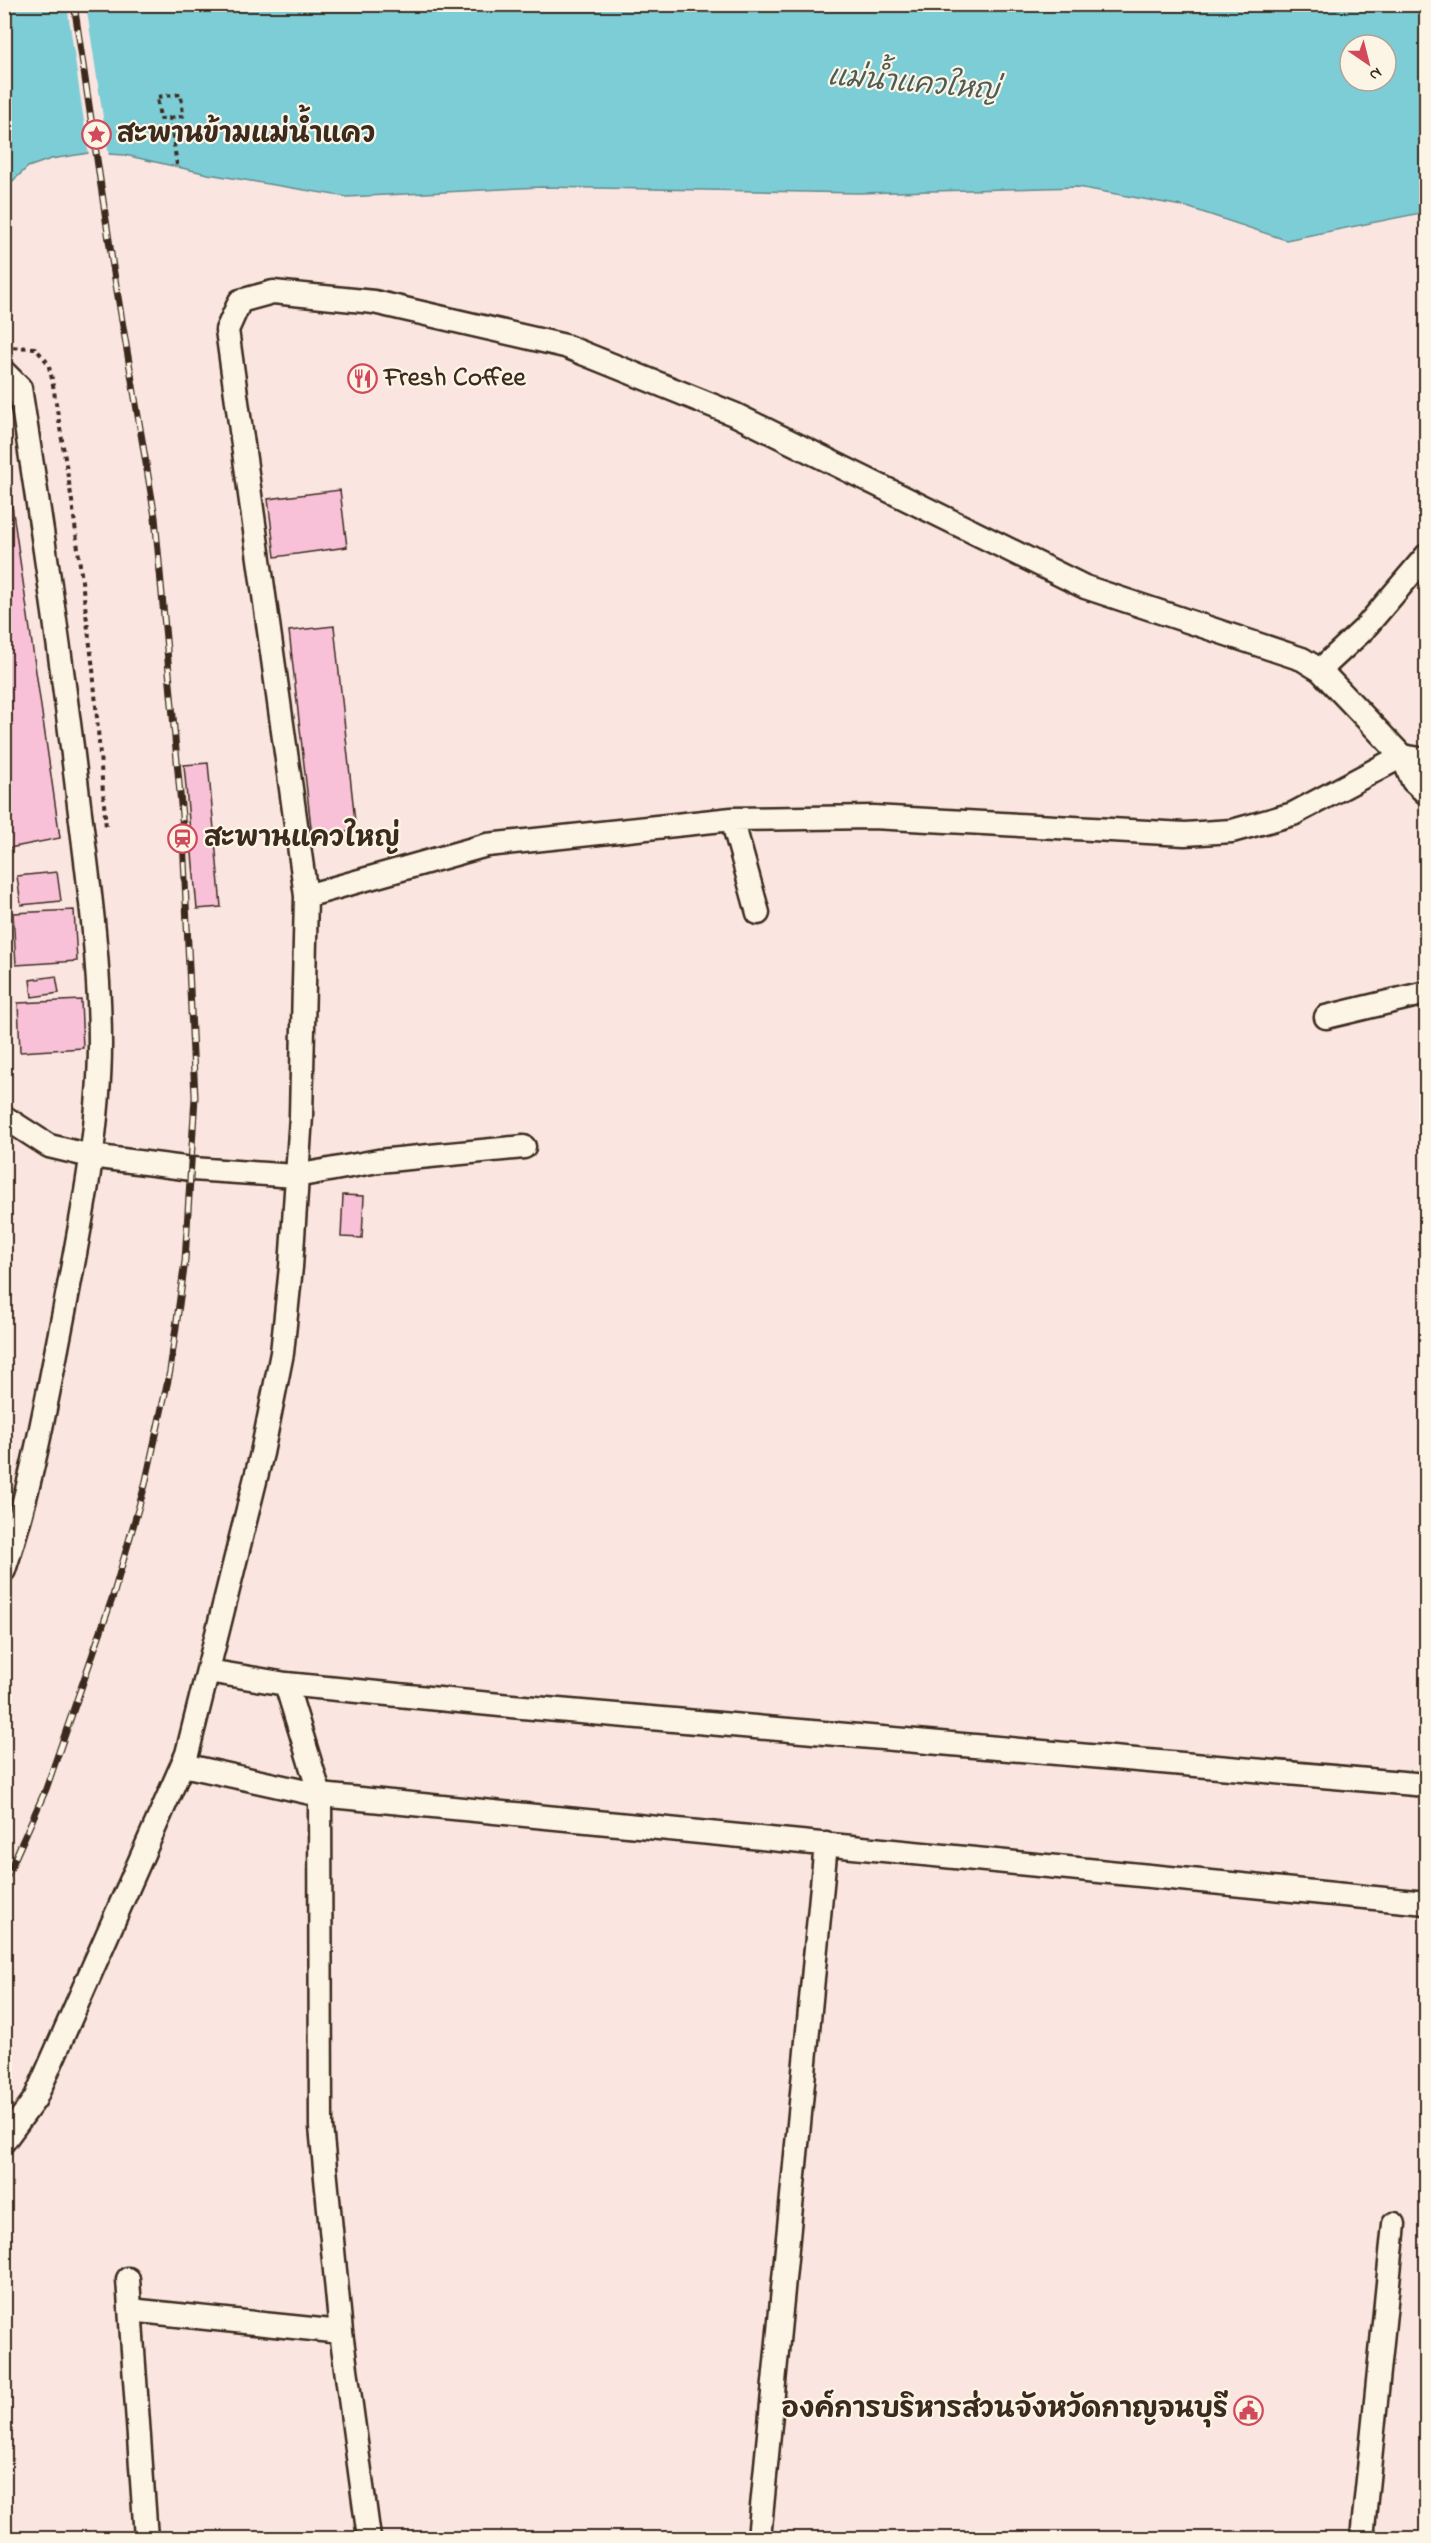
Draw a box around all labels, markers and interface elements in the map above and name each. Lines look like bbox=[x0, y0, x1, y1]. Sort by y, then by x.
north arrow bbox=[1338, 33, 1398, 93]
water label: แม่น้ำแควใหญ่ bbox=[826, 49, 1006, 113]
text: N bbox=[1364, 61, 1387, 87]
place label: สะพานข้ามแม่น้ำแคว bbox=[117, 104, 375, 155]
place icon: สะพานข้ามแม่น้ำแคว bbox=[80, 119, 112, 151]
place label: Fresh Coffee bbox=[382, 359, 526, 398]
restaurant icon: Fresh Coffee bbox=[347, 362, 379, 394]
place label: สะพานแควใหญ่ bbox=[204, 818, 400, 859]
station icon: สะพานแควใหญ่ bbox=[167, 823, 199, 855]
place label: องค์การบริหารส่วนจังหวัดกาญจนบุรี bbox=[782, 2389, 1229, 2430]
public building icon: องค์การบริหารส่วนจังหวัดกาญจนบุรี bbox=[1233, 2394, 1265, 2426]

